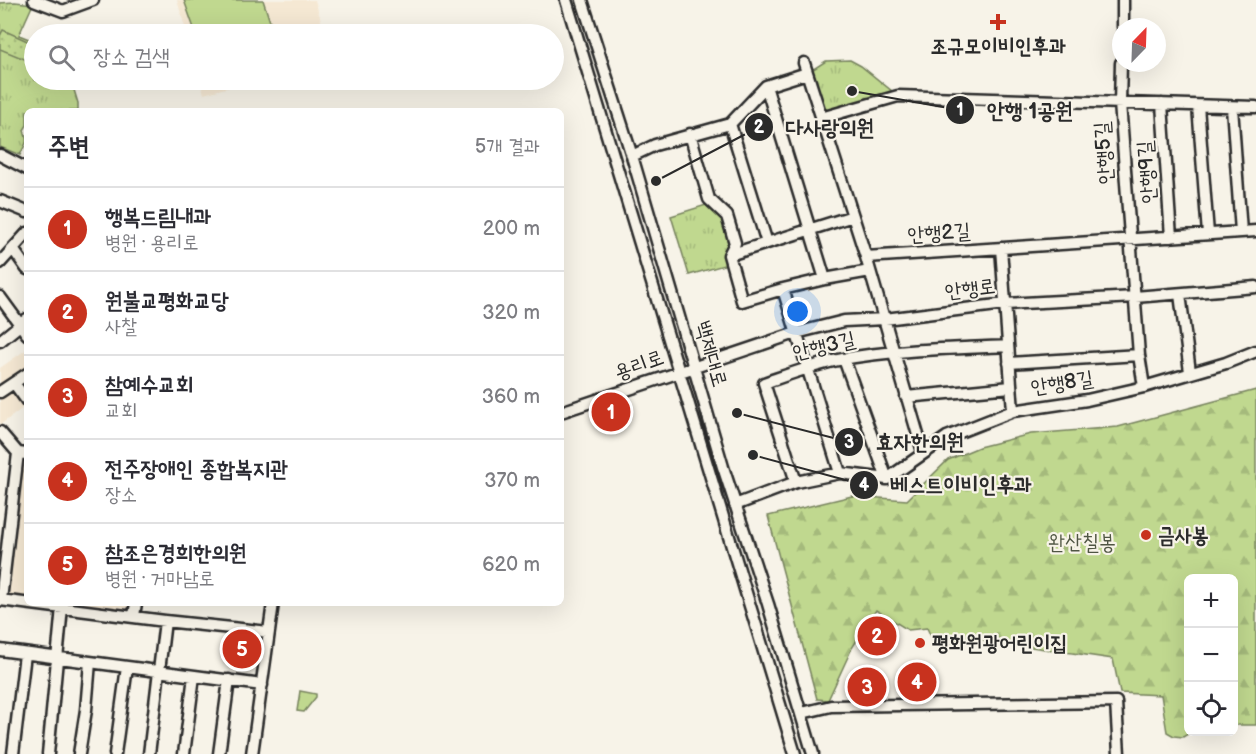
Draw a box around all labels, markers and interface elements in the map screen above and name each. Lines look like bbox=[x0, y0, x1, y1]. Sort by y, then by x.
marker: 조규모이비인후과 bbox=[989, 13, 1007, 31]
north arrow bbox=[1112, 18, 1166, 72]
search box bbox=[24, 24, 564, 90]
place label: 조규모이비인후과 bbox=[930, 34, 1066, 59]
icon: search bbox=[45, 41, 78, 74]
text: 장소 검색 bbox=[93, 44, 170, 71]
callout: 안행 1공원 bbox=[945, 90, 1085, 130]
text: 안행 1공원 bbox=[987, 98, 1073, 125]
text: 1 bbox=[956, 100, 964, 121]
callout: 다사랑의원 bbox=[744, 107, 886, 147]
text: 다사랑의원 bbox=[786, 115, 874, 142]
text: 2 bbox=[754, 117, 765, 138]
street label: 안행5길 bbox=[1089, 121, 1119, 185]
text: 주변 bbox=[48, 132, 90, 163]
text: 5개 결과 bbox=[475, 135, 540, 159]
street label: 안행9길 bbox=[1132, 140, 1162, 204]
text: 행복드림내과 bbox=[105, 204, 211, 231]
text: 1 bbox=[63, 217, 72, 241]
text: 200 m bbox=[483, 217, 540, 241]
street label: 안행2길 bbox=[907, 218, 971, 248]
text: 병원 · 용리로 bbox=[105, 231, 199, 255]
street label: 안행로 bbox=[943, 274, 997, 304]
text: 원불교평화교당 bbox=[105, 288, 229, 315]
your location bbox=[783, 297, 812, 326]
text: 2 bbox=[62, 301, 73, 325]
text: 320 m bbox=[482, 301, 540, 325]
text: 사찰 bbox=[105, 315, 137, 339]
street label: 백제대로 bbox=[690, 318, 732, 390]
street label: 안행3길 bbox=[790, 327, 858, 365]
street label: 용리로 bbox=[611, 345, 667, 385]
street label: 안행8길 bbox=[1029, 366, 1095, 400]
text: 참예수교회 bbox=[105, 372, 194, 399]
text: 3 bbox=[62, 385, 73, 409]
text: 360 m bbox=[482, 385, 540, 409]
pin: 1 bbox=[592, 390, 630, 434]
text: 교회 bbox=[105, 399, 137, 423]
callout: 효자한의원 bbox=[834, 422, 977, 462]
text: 효자한의원 bbox=[876, 429, 964, 456]
text: 3 bbox=[844, 432, 854, 453]
text: 전주장애인 종합복지관 bbox=[105, 456, 288, 483]
callout: 베스트이비인후과 bbox=[849, 465, 1044, 505]
text: 4 bbox=[62, 469, 73, 493]
text: 370 m bbox=[484, 469, 540, 493]
text: 베스트이비인후과 bbox=[890, 472, 1032, 499]
text: 4 bbox=[859, 475, 870, 496]
text: 장소 bbox=[105, 483, 137, 507]
place label: 금사봉 bbox=[1158, 523, 1209, 548]
marker: 금사봉 bbox=[1139, 528, 1153, 542]
park label: 완산칠봉 bbox=[1048, 530, 1116, 555]
text: 참조은경희한의원 bbox=[105, 540, 247, 567]
text: 5 bbox=[62, 553, 73, 577]
text: 620 m bbox=[482, 553, 540, 577]
text: 병원 · 거마남로 bbox=[105, 567, 215, 591]
map controls bbox=[1184, 574, 1238, 736]
button: + bbox=[1184, 574, 1238, 628]
pin: 2 bbox=[858, 614, 896, 658]
pin: 5 bbox=[222, 626, 262, 672]
button: − bbox=[1184, 628, 1238, 682]
place label: 평화원광어린이집 bbox=[932, 631, 1067, 656]
marker: 평화원광어린이집 bbox=[913, 636, 927, 650]
pin: 4 bbox=[898, 660, 936, 704]
pin: 3 bbox=[848, 664, 886, 710]
button: locate bbox=[1184, 682, 1238, 736]

